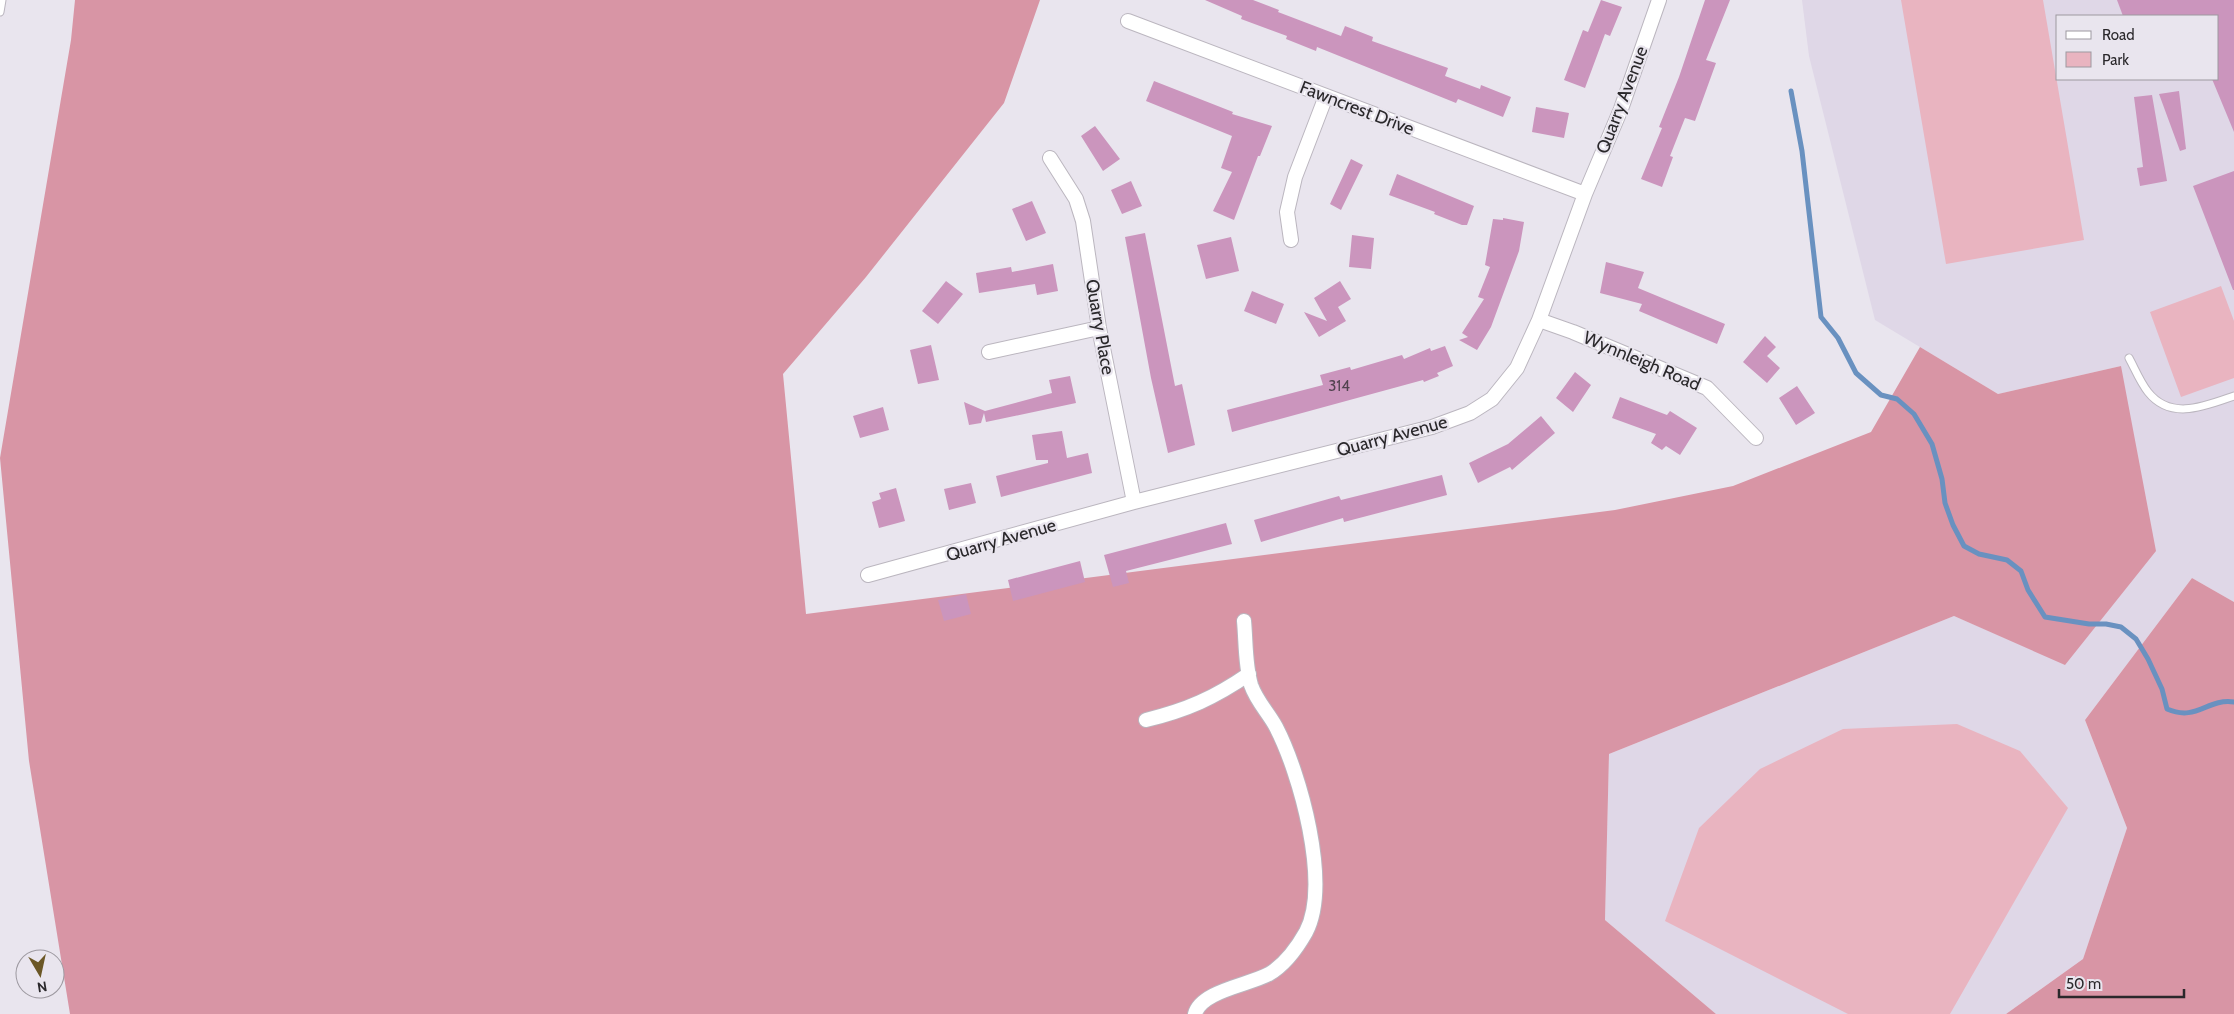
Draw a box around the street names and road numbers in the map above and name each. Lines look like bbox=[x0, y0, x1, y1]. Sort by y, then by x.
street label: Quarry Avenue bbox=[1591, 43, 1653, 157]
street label: Fawncrest Drive bbox=[1297, 76, 1417, 140]
street label: Quarry Place bbox=[1081, 277, 1119, 377]
street label: Wynnleigh Road bbox=[1580, 326, 1704, 396]
street label: Quarry Avenue bbox=[1334, 411, 1450, 461]
street label: Quarry Avenue bbox=[943, 514, 1059, 566]

